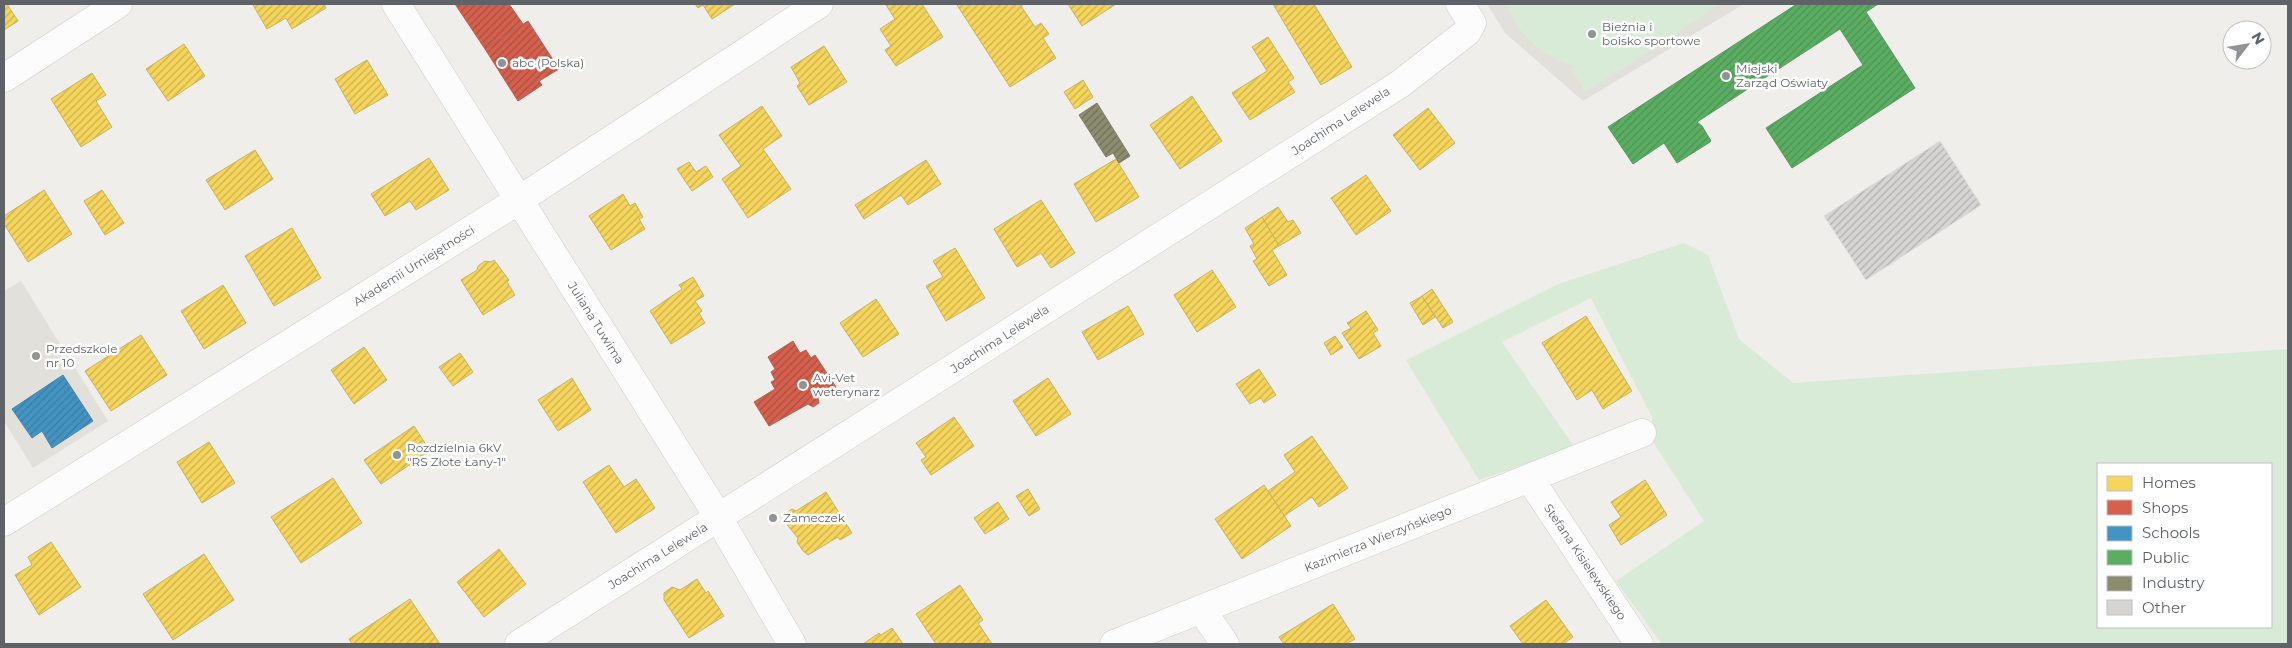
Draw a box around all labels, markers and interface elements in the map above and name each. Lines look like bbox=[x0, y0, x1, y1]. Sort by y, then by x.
place label: Bieżnia i boisko sportowe bbox=[1602, 19, 1700, 48]
north arrow bbox=[2222, 20, 2272, 70]
marker: Bieżnia i boisko sportowe bbox=[1586, 28, 1598, 40]
text: N bbox=[2248, 29, 2269, 48]
place label: abc (Polska) bbox=[512, 55, 584, 70]
marker: abc (Polska) bbox=[496, 57, 508, 69]
place label: Miejski Zarząd Oświaty bbox=[1736, 61, 1828, 90]
marker: Miejski Zarząd Oświaty bbox=[1720, 70, 1732, 82]
street label: Joachima Lelewela bbox=[1288, 83, 1393, 158]
street label: Akademii Umiejętności bbox=[350, 222, 477, 309]
street label: Juliana Tuwima bbox=[565, 278, 628, 367]
street label: Joachima Lelewela bbox=[947, 301, 1052, 376]
place label: Przedszkole nr 10 bbox=[46, 341, 117, 370]
marker: Przedszkole nr 10 bbox=[30, 350, 42, 362]
place label: Avi-Vet weterynarz bbox=[813, 370, 880, 399]
marker: Avi-Vet weterynarz bbox=[797, 379, 809, 391]
place label: Rozdzielnia 6kV "RS Złote Łany-1" bbox=[407, 440, 506, 469]
marker: Rozdzielnia 6kV "RS Złote Łany-1" bbox=[391, 449, 403, 461]
legend bbox=[2097, 463, 2272, 628]
text: Homes bbox=[2142, 473, 2196, 492]
text: Shops bbox=[2142, 498, 2188, 517]
street label: Stefana Kisielewskiego bbox=[1541, 501, 1630, 623]
street label: Kazimierza Wierzyńskiego bbox=[1302, 502, 1454, 575]
place label: Zameczek bbox=[783, 510, 846, 525]
marker: Zameczek bbox=[767, 512, 779, 524]
street label: Joachima Lelewela bbox=[605, 519, 710, 593]
text: Schools bbox=[2142, 523, 2200, 542]
text: Public bbox=[2142, 548, 2190, 567]
text: Industry bbox=[2142, 573, 2205, 592]
text: Other bbox=[2142, 598, 2186, 617]

